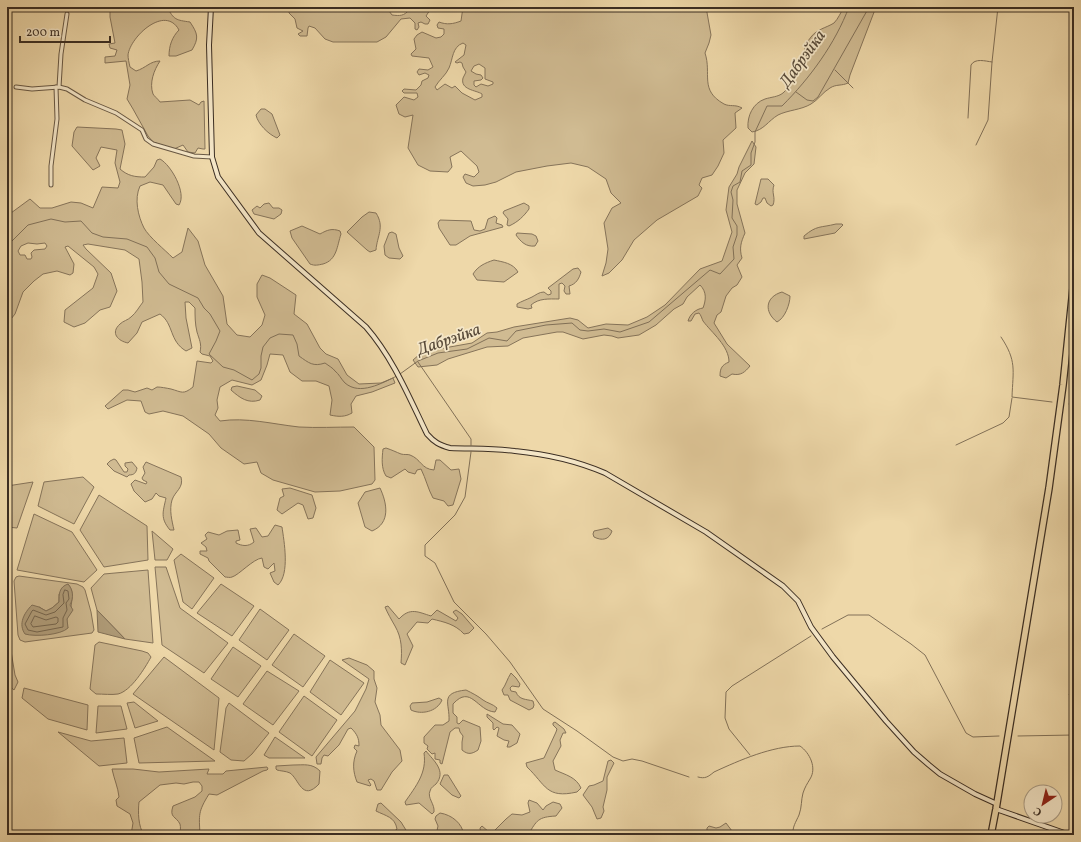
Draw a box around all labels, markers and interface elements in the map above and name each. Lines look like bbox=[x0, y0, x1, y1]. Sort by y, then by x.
scale bar bbox=[20, 18, 110, 44]
text: 200 m bbox=[26, 25, 60, 41]
water label: Дабрэйка bbox=[774, 25, 832, 93]
water label: Дабрэйка bbox=[413, 318, 484, 362]
north arrow bbox=[1023, 784, 1063, 824]
text: С bbox=[1031, 803, 1045, 819]

